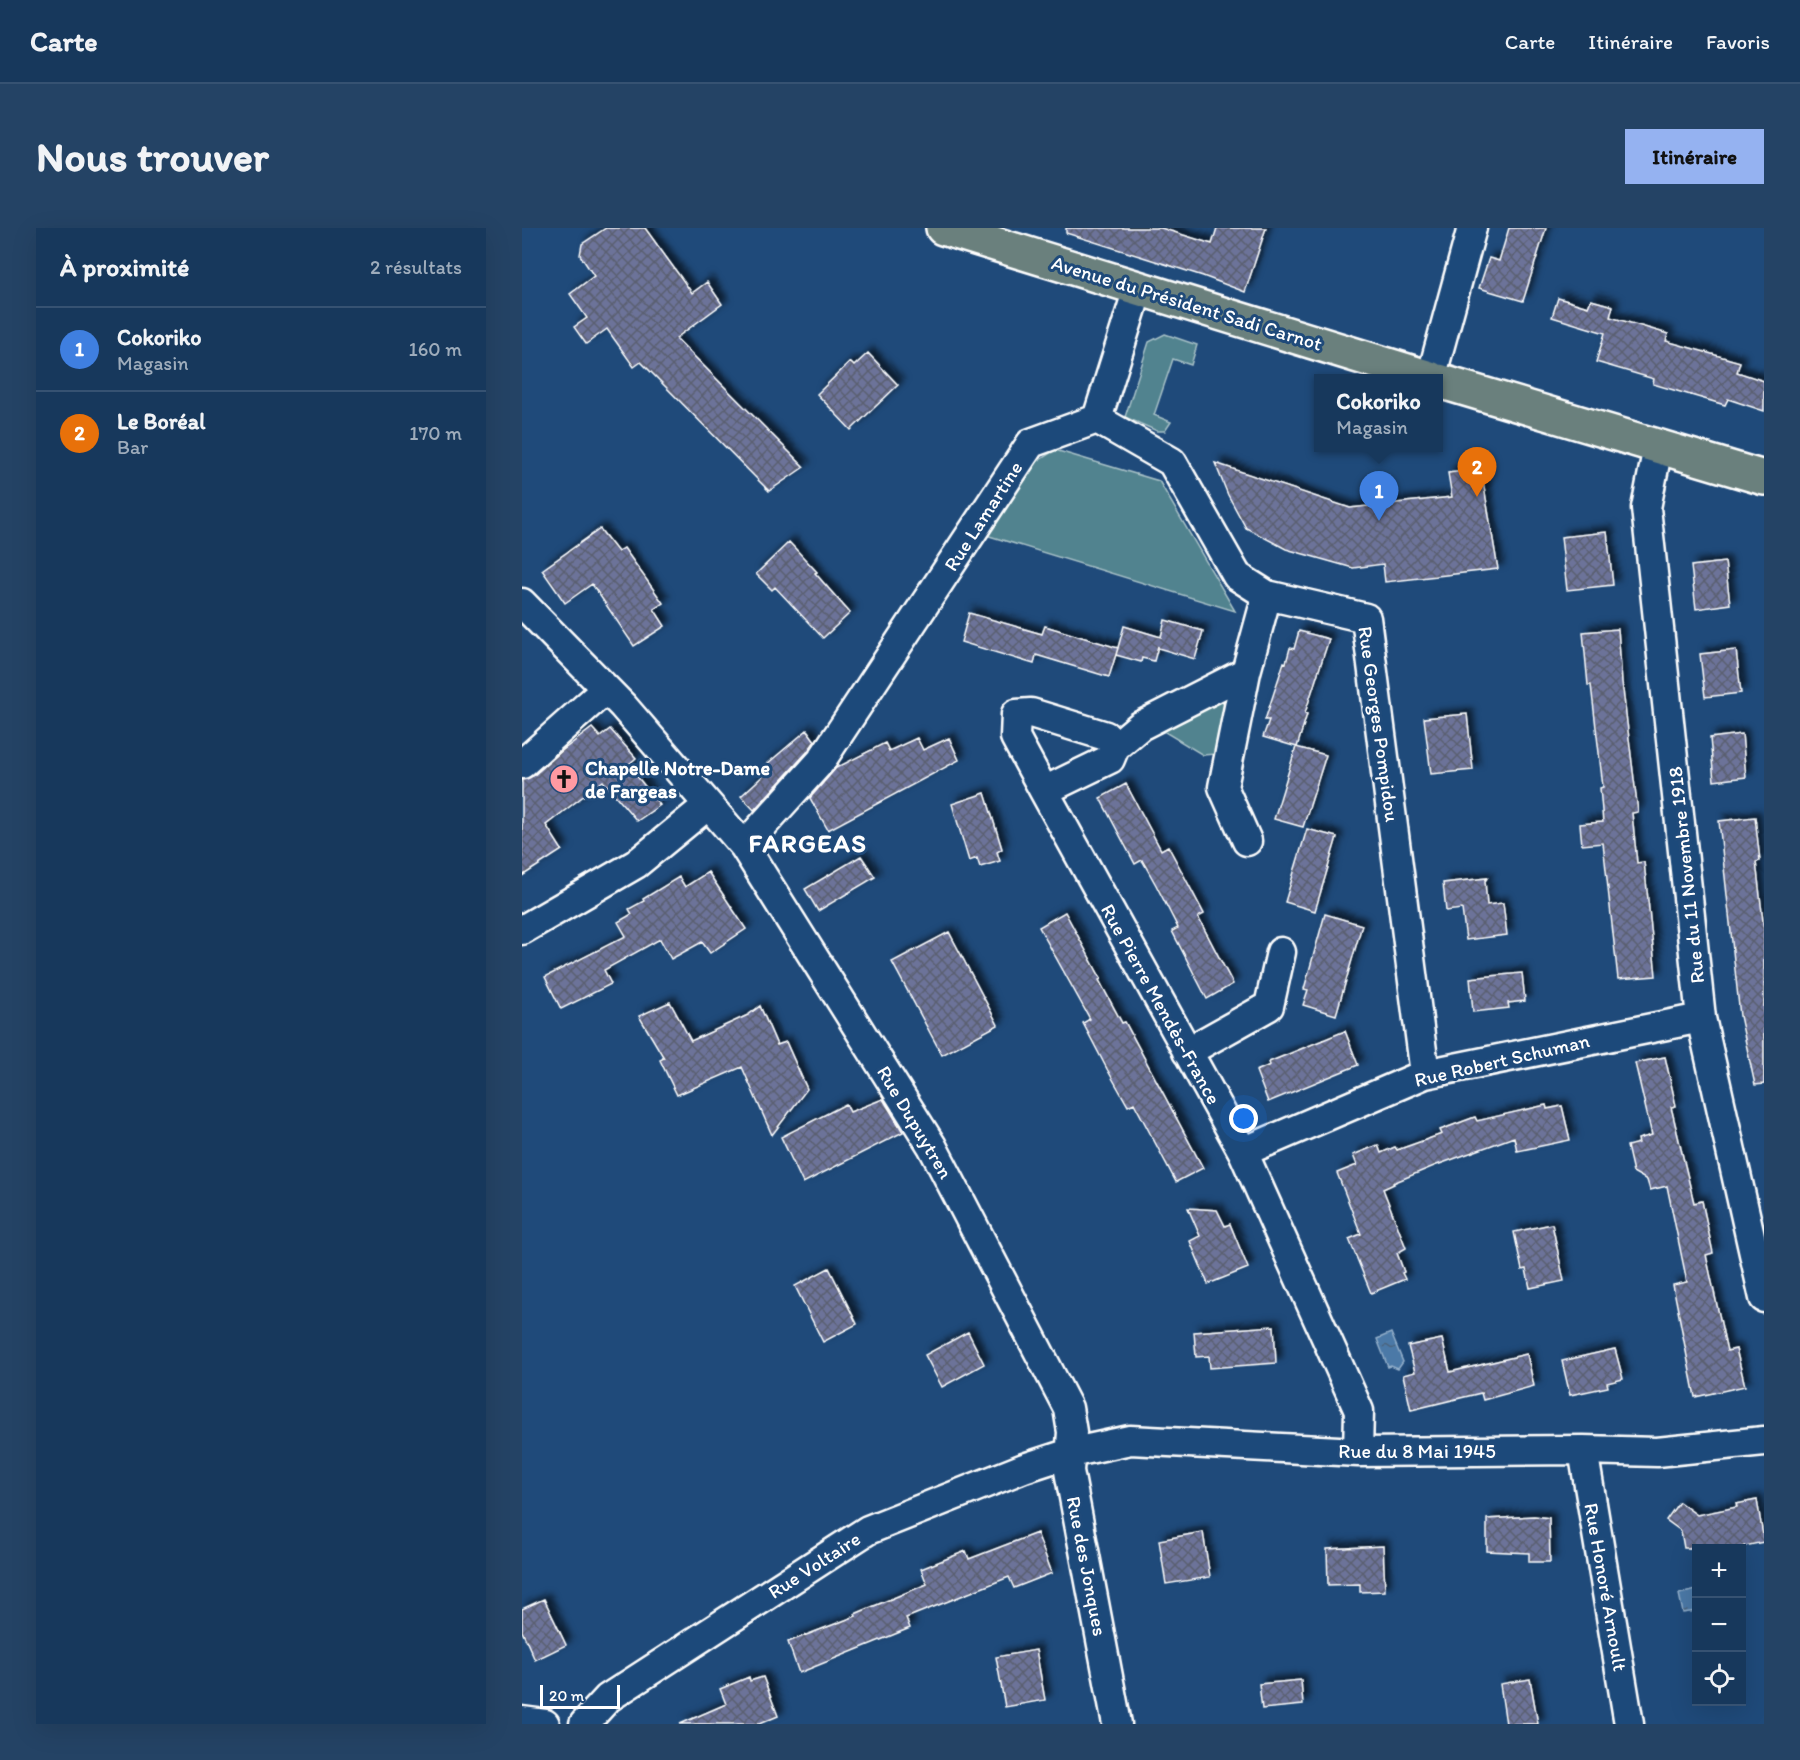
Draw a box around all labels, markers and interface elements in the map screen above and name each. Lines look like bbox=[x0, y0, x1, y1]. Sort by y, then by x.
text: Carte bbox=[30, 24, 97, 58]
text: Carte bbox=[1505, 29, 1555, 54]
text: Itinéraire bbox=[1588, 29, 1673, 54]
text: Favoris bbox=[1706, 29, 1770, 54]
button: Itinéraire bbox=[1625, 129, 1764, 184]
text: Nous trouver bbox=[36, 131, 269, 182]
street label: Avenue du Président Sadi Carnot bbox=[1049, 250, 1325, 356]
text: À proximité bbox=[60, 251, 189, 283]
text: 2 résultats bbox=[370, 255, 462, 279]
text: Cokoriko bbox=[117, 324, 201, 351]
text: 1 bbox=[75, 337, 84, 361]
text: 160 m bbox=[409, 337, 462, 361]
text: Magasin bbox=[117, 351, 189, 375]
popup bbox=[1314, 374, 1443, 452]
text: Cokoriko bbox=[1336, 388, 1421, 415]
text: Le Boréal bbox=[117, 408, 206, 435]
text: Magasin bbox=[1336, 415, 1408, 439]
text: 2 bbox=[74, 421, 85, 445]
text: 170 m bbox=[409, 421, 462, 445]
text: Bar bbox=[117, 435, 148, 459]
pin: 2 bbox=[1458, 448, 1496, 497]
street label: Rue Lamartine bbox=[939, 457, 1027, 575]
pin: 1 bbox=[1360, 472, 1398, 521]
street label: Rue Georges Pompidou bbox=[1353, 625, 1405, 823]
place label: Chapelle Notre-Dame de Fargeas bbox=[585, 756, 770, 804]
church icon: Chapelle Notre-Dame de Fargeas bbox=[548, 763, 580, 795]
street label: Rue du 11 Novembre 1918 bbox=[1663, 765, 1709, 985]
district label: FARGEAS bbox=[749, 827, 867, 859]
street label: Rue Pierre Mendès-France bbox=[1096, 900, 1226, 1108]
street label: Rue Robert Schuman bbox=[1412, 1028, 1592, 1092]
street label: Rue Dupuytren bbox=[872, 1061, 958, 1183]
your location bbox=[1229, 1104, 1258, 1133]
street label: Rue du 8 Mai 1945 bbox=[1338, 1439, 1496, 1463]
street label: Rue des Jonques bbox=[1062, 1494, 1112, 1638]
street label: Rue Honoré Arnoult bbox=[1579, 1501, 1633, 1673]
street label: Rue Voltaire bbox=[763, 1526, 865, 1604]
map controls bbox=[1692, 1544, 1746, 1706]
button: + bbox=[1692, 1544, 1746, 1598]
button: − bbox=[1692, 1598, 1746, 1652]
button: locate bbox=[1692, 1652, 1746, 1706]
scale bar bbox=[540, 1682, 620, 1710]
text: 20 m bbox=[549, 1686, 584, 1705]

